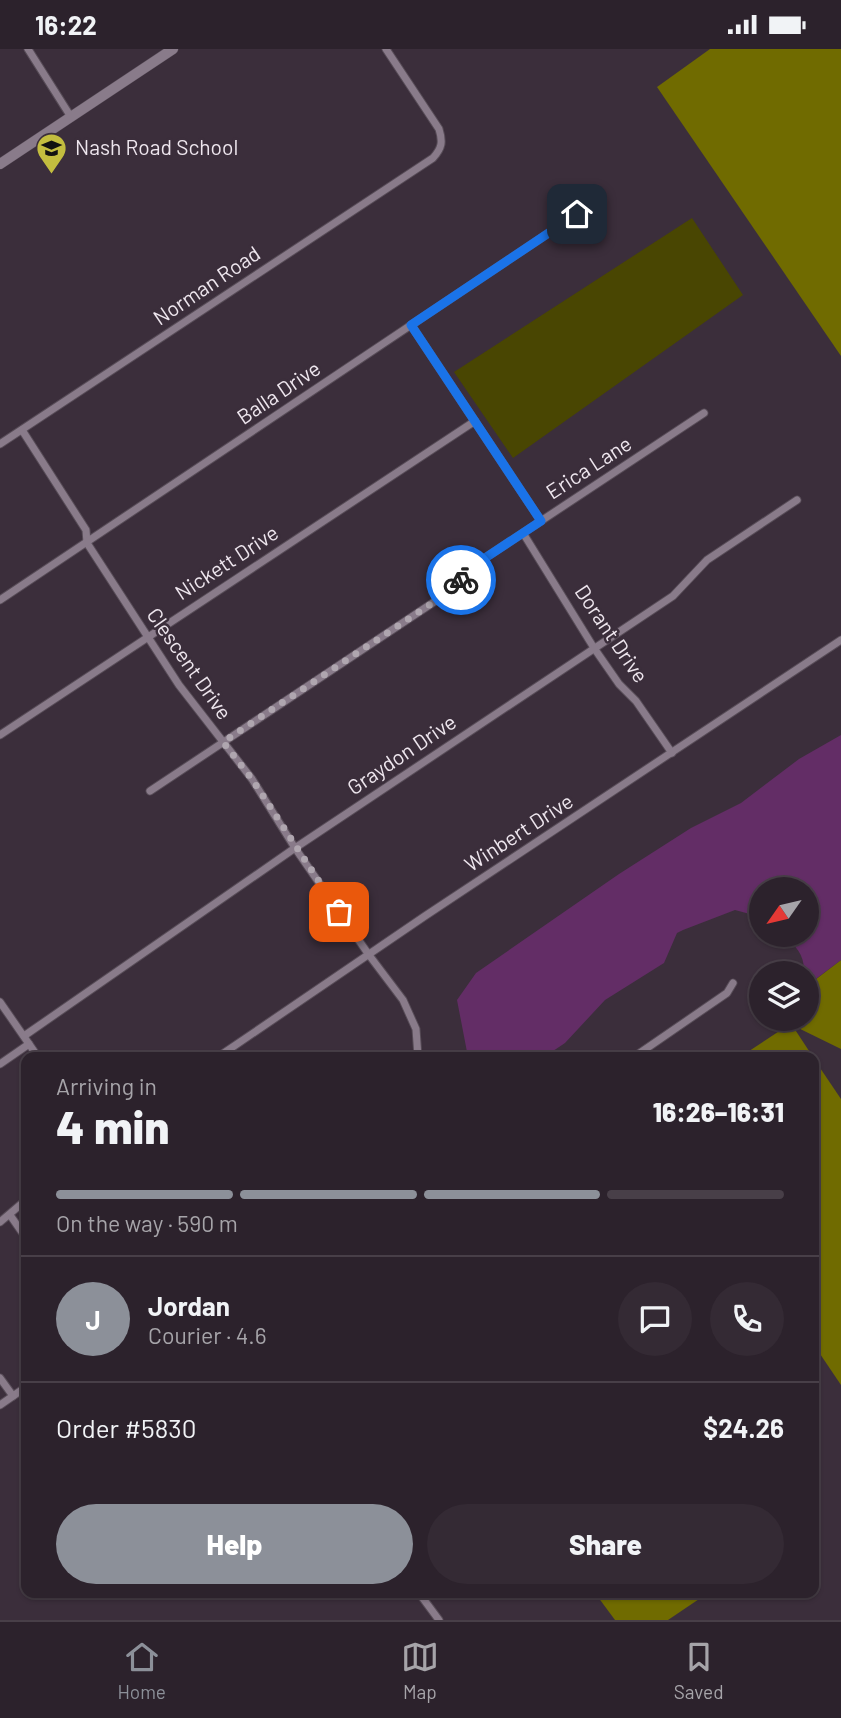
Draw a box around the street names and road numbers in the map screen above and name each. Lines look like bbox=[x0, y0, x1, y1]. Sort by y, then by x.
street label: Norman Road bbox=[148, 240, 264, 330]
street label: Balla Drive bbox=[232, 355, 325, 429]
street label: Erica Lane bbox=[541, 430, 635, 504]
street label: Nickett Drive bbox=[170, 519, 282, 604]
street label: Dorant Drive bbox=[570, 579, 654, 687]
street label: Clescent Drive bbox=[143, 602, 238, 724]
street label: Graydon Drive bbox=[342, 708, 460, 799]
street label: Winbert Drive bbox=[459, 787, 577, 876]

